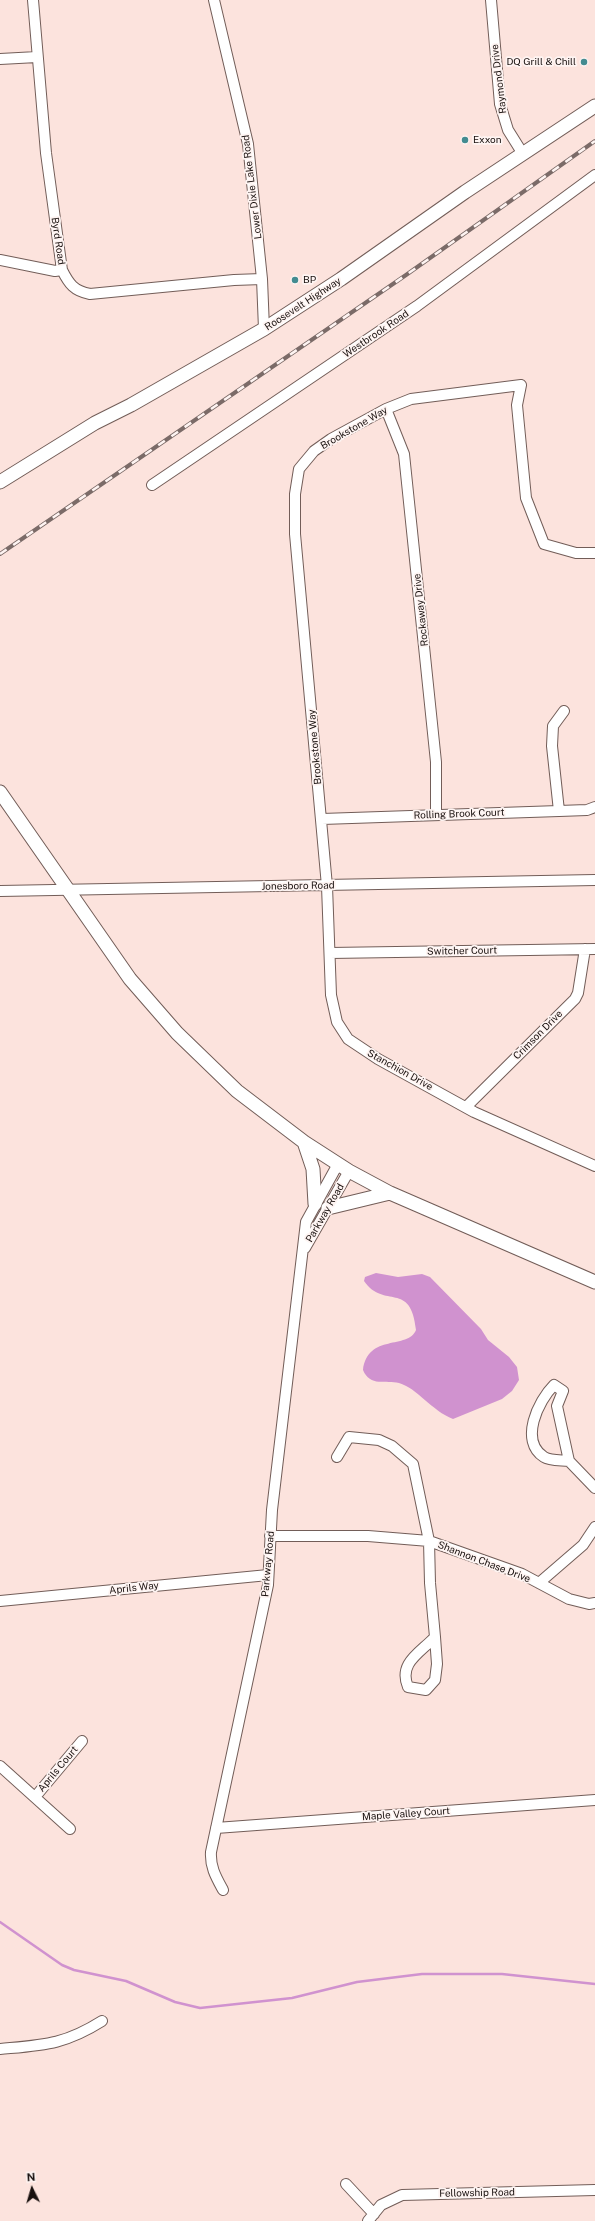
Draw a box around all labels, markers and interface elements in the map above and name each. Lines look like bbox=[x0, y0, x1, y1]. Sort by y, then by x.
street label: Raymond Drive bbox=[489, 44, 509, 114]
place label: DQ Grill & Chill bbox=[506, 56, 576, 68]
marker: DQ Grill & Chill bbox=[579, 57, 589, 67]
street label: Lower Dixie Lake Road bbox=[240, 134, 264, 240]
place label: Exxon bbox=[473, 134, 502, 146]
marker: Exxon bbox=[460, 135, 470, 145]
street label: Byrd Road bbox=[49, 216, 67, 266]
place label: BP bbox=[303, 274, 316, 286]
street label: Roosevelt Highway bbox=[263, 275, 343, 333]
marker: BP bbox=[290, 275, 300, 285]
street label: Westbrook Road bbox=[341, 308, 411, 360]
street label: Brookstone Way bbox=[318, 404, 390, 452]
street label: Rockaway Drive bbox=[411, 573, 431, 647]
street label: Brookstone Way bbox=[306, 709, 324, 785]
street label: Rolling Brook Court bbox=[413, 806, 505, 822]
street label: Jonesboro Road bbox=[261, 879, 335, 893]
street label: Switcher Court bbox=[427, 944, 497, 958]
street label: Crimson Drive bbox=[511, 1008, 565, 1062]
street label: Stanchion Drive bbox=[365, 1047, 435, 1093]
street label: Parkway Road bbox=[303, 1181, 347, 1245]
street label: Parkway Road bbox=[259, 1531, 277, 1597]
street label: Shannon Chase Drive bbox=[436, 1539, 532, 1585]
street label: Aprils Way bbox=[109, 1579, 159, 1597]
street label: Aprils Court bbox=[35, 1744, 81, 1794]
street label: Maple Valley Court bbox=[362, 1805, 450, 1823]
north arrow bbox=[12, 2169, 52, 2209]
text: N bbox=[26, 2171, 36, 2183]
street label: Fellowship Road bbox=[439, 2186, 515, 2200]

